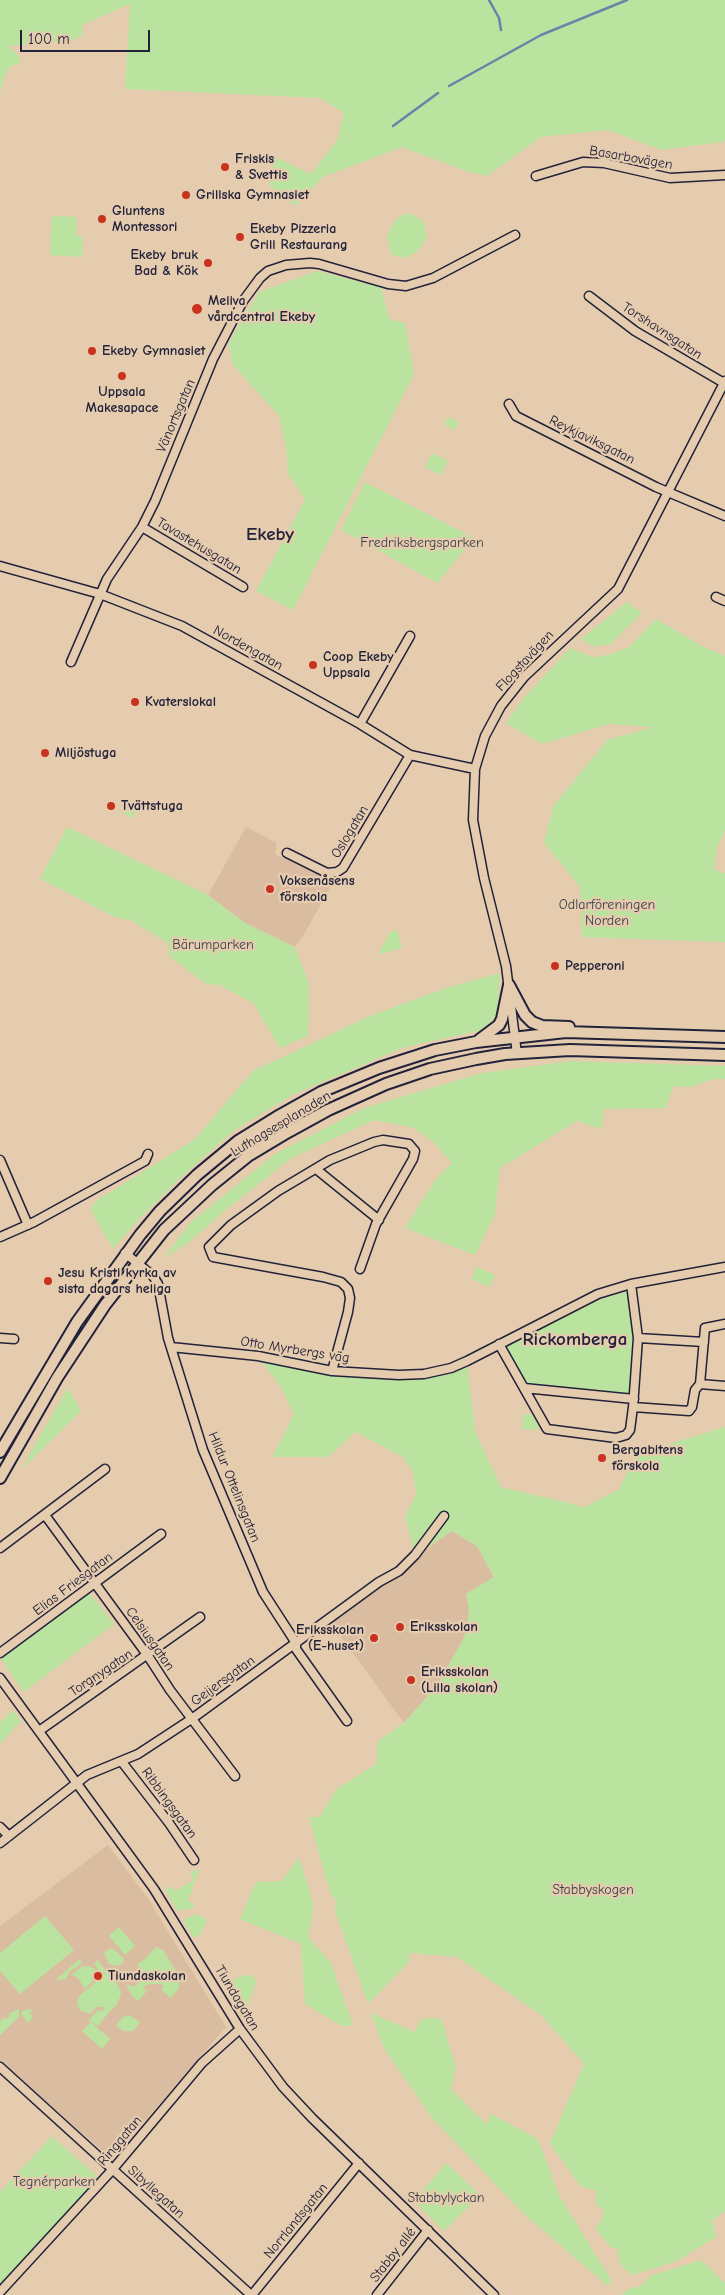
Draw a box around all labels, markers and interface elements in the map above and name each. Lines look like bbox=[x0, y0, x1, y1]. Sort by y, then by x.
scale bar bbox=[22, 20, 152, 52]
text: 100 m bbox=[28, 30, 70, 48]
street label: Basarbovägen bbox=[588, 142, 674, 174]
place label: Friskis & Svettis bbox=[235, 151, 287, 184]
marker: Friskis & Svettis bbox=[219, 161, 231, 173]
place label: Grillska Gymnasiet bbox=[196, 187, 309, 203]
marker: Grillska Gymnasiet bbox=[180, 189, 192, 201]
place label: Gluntens Montessori bbox=[112, 203, 177, 236]
marker: Gluntens Montessori bbox=[96, 213, 108, 225]
place label: Ekeby Pizzeria Grill Restaurang bbox=[250, 221, 348, 253]
marker: Ekeby Pizzeria Grill Restaurang bbox=[234, 231, 246, 243]
place label: Ekeby bruk Bad & Kök bbox=[131, 247, 198, 280]
marker: Ekeby bruk Bad & Kök bbox=[202, 257, 214, 269]
place label: Meliva vårdcentral Ekeby bbox=[208, 293, 315, 326]
street label: Torshavnsgatan bbox=[619, 299, 705, 363]
marker: Meliva vårdcentral Ekeby bbox=[190, 302, 204, 316]
place label: Ekeby Gymnasiet bbox=[102, 343, 205, 359]
marker: Ekeby Gymnasiet bbox=[86, 345, 98, 357]
marker: Uppsala Makesapace bbox=[116, 370, 128, 382]
street label: Vänortsgatan bbox=[153, 377, 199, 455]
place label: Uppsala Makesapace bbox=[86, 384, 158, 417]
street label: Reykjaviksgatan bbox=[546, 412, 638, 468]
street label: Tavastehusgatan bbox=[153, 514, 245, 578]
district label: Ekeby bbox=[246, 524, 294, 546]
park label: Fredriksbergsparken bbox=[360, 535, 484, 551]
street label: Nordengatan bbox=[210, 622, 286, 674]
street label: Flogstavägen bbox=[492, 627, 558, 695]
place label: Coop Ekeby Uppsala bbox=[323, 649, 394, 682]
marker: Coop Ekeby Uppsala bbox=[307, 659, 319, 671]
place label: Kvaterslokal bbox=[145, 694, 216, 710]
marker: Kvaterslokal bbox=[129, 696, 141, 708]
place label: Miljöstuga bbox=[55, 745, 116, 761]
marker: Miljöstuga bbox=[39, 747, 51, 759]
place label: Tvättstuga bbox=[121, 798, 183, 814]
marker: Tvättstuga bbox=[105, 800, 117, 812]
street label: Oslogatan bbox=[328, 803, 372, 861]
place label: Voksenåsens förskola bbox=[280, 873, 355, 906]
marker: Voksenåsens förskola bbox=[264, 883, 276, 895]
park label: Odlarföreningen Norden bbox=[559, 897, 655, 930]
park label: Bärumparken bbox=[172, 937, 254, 953]
place label: Pepperoni bbox=[565, 958, 625, 974]
marker: Pepperoni bbox=[549, 960, 561, 972]
street label: Luthagsesplanaden bbox=[228, 1088, 334, 1160]
place label: Jesu Kristi kyrka av sista dagars heliga bbox=[58, 1265, 176, 1298]
marker: Jesu Kristi kyrka av sista dagars heliga bbox=[42, 1275, 54, 1287]
district label: Rickomberga bbox=[523, 1329, 627, 1351]
street label: Otto Myrbergs väg bbox=[239, 1333, 351, 1367]
street label: Hildur Ottelinsgatan bbox=[204, 1429, 264, 1545]
place label: Bergabitens förskola bbox=[612, 1442, 683, 1474]
marker: Bergabitens förskola bbox=[596, 1452, 608, 1464]
street label: Elias Friesgatan bbox=[30, 1549, 116, 1619]
street label: Celsiusgatan bbox=[122, 1604, 178, 1674]
place label: Eriksskolan bbox=[410, 1619, 478, 1635]
marker: Eriksskolan bbox=[394, 1621, 406, 1633]
place label: Eriksskolan (E-huset) bbox=[296, 1622, 364, 1654]
marker: Eriksskolan (E-huset) bbox=[368, 1632, 380, 1644]
street label: Torgnygatan bbox=[66, 1646, 136, 1700]
street label: Geijersgatan bbox=[188, 1652, 258, 1710]
place label: Eriksskolan (Lilla skolan) bbox=[421, 1664, 498, 1696]
marker: Eriksskolan (Lilla skolan) bbox=[405, 1674, 417, 1686]
street label: Ribbingsgatan bbox=[138, 1764, 200, 1842]
park label: Stabbyskogen bbox=[552, 1882, 634, 1898]
street label: Tiundagatan bbox=[211, 1962, 263, 2034]
place label: Tiundaskolan bbox=[108, 1968, 186, 1984]
marker: Tiundaskolan bbox=[92, 1970, 104, 1982]
street label: Ringgatan bbox=[94, 2113, 146, 2169]
street label: Sibyllegatan bbox=[124, 2162, 188, 2222]
park label: Tegnérparken bbox=[13, 2174, 95, 2190]
street label: Norrlandsgatan bbox=[260, 2180, 332, 2262]
park label: Stabbylyckan bbox=[407, 2190, 485, 2206]
street label: Stabby allé bbox=[366, 2224, 420, 2286]

